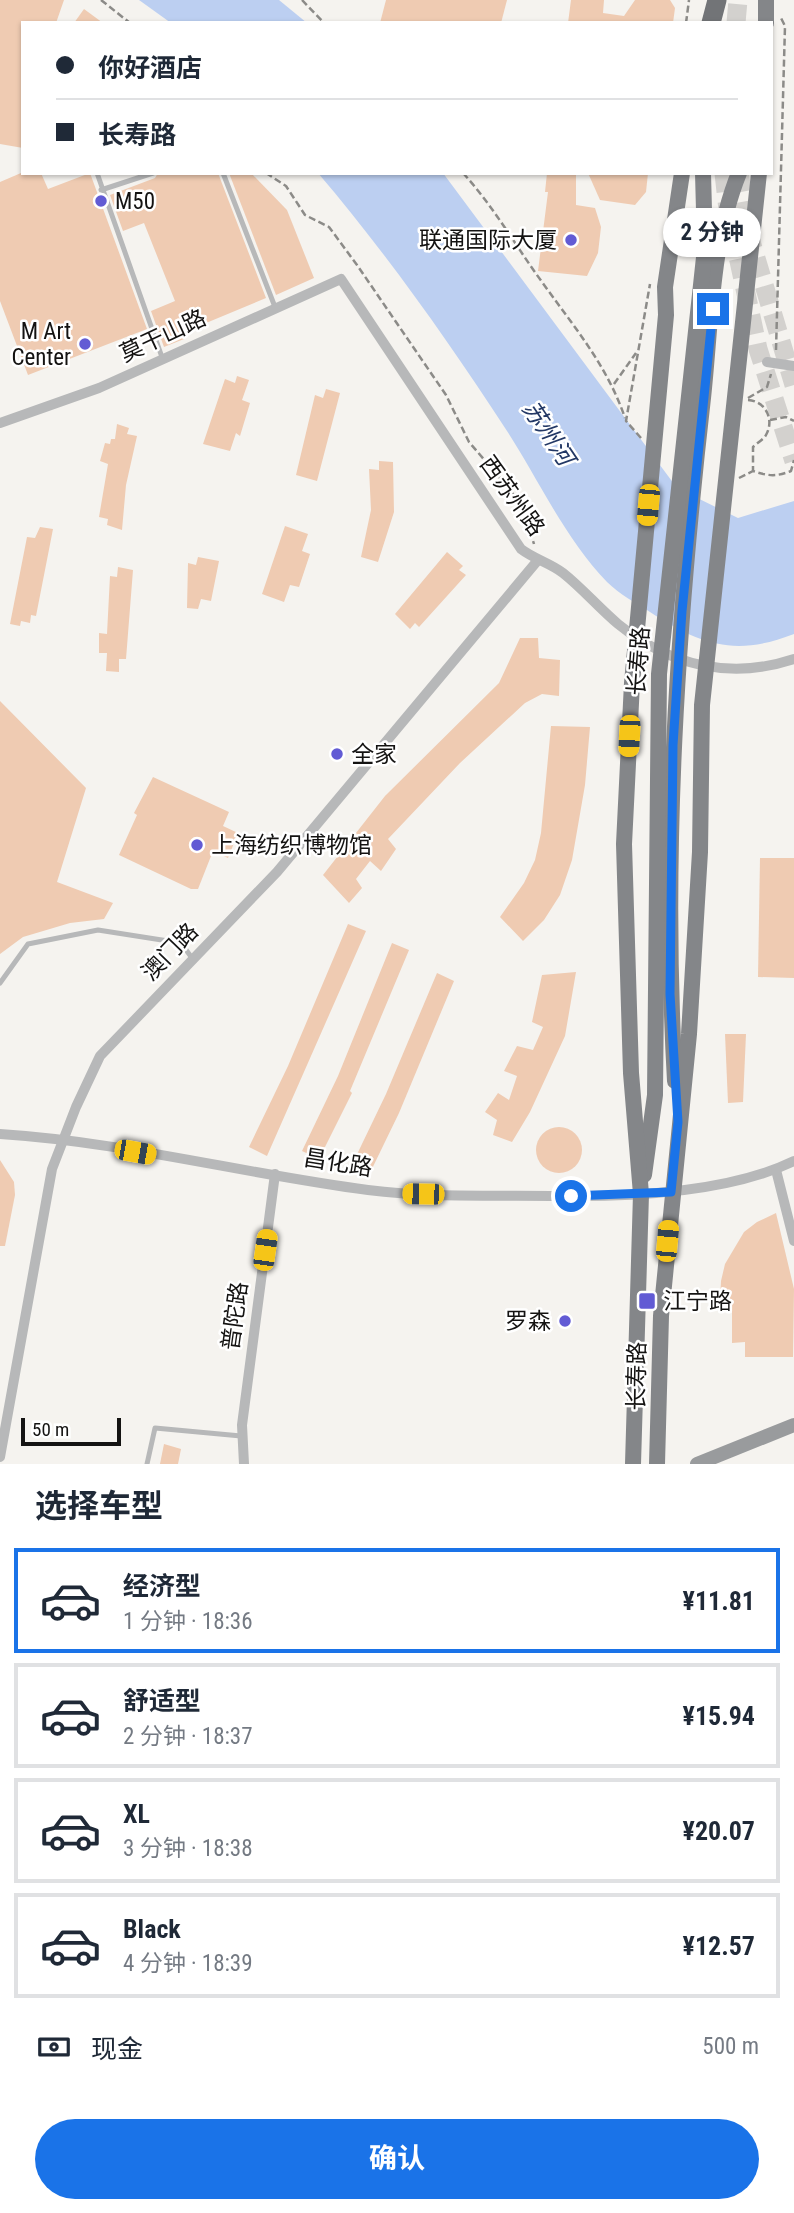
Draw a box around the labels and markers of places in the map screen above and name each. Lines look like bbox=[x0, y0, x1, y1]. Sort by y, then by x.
place label: M50 bbox=[115, 188, 155, 215]
marker: M50 bbox=[93, 193, 109, 209]
place label: 联通国际大厦 bbox=[419, 227, 557, 254]
marker: 联通国际大厦 bbox=[563, 232, 579, 248]
place label: M Art Center bbox=[11, 318, 71, 371]
marker: M Art Center bbox=[77, 336, 93, 352]
place label: 全家 bbox=[351, 741, 397, 768]
marker: 全家 bbox=[329, 746, 345, 762]
place label: 上海纺织博物馆 bbox=[211, 832, 372, 859]
marker: 上海纺织博物馆 bbox=[189, 837, 205, 853]
place label: 江宁路 bbox=[663, 1288, 732, 1315]
marker: 江宁路 bbox=[637, 1291, 657, 1311]
place label: 罗森 bbox=[505, 1308, 551, 1335]
marker: 罗森 bbox=[557, 1313, 573, 1329]

